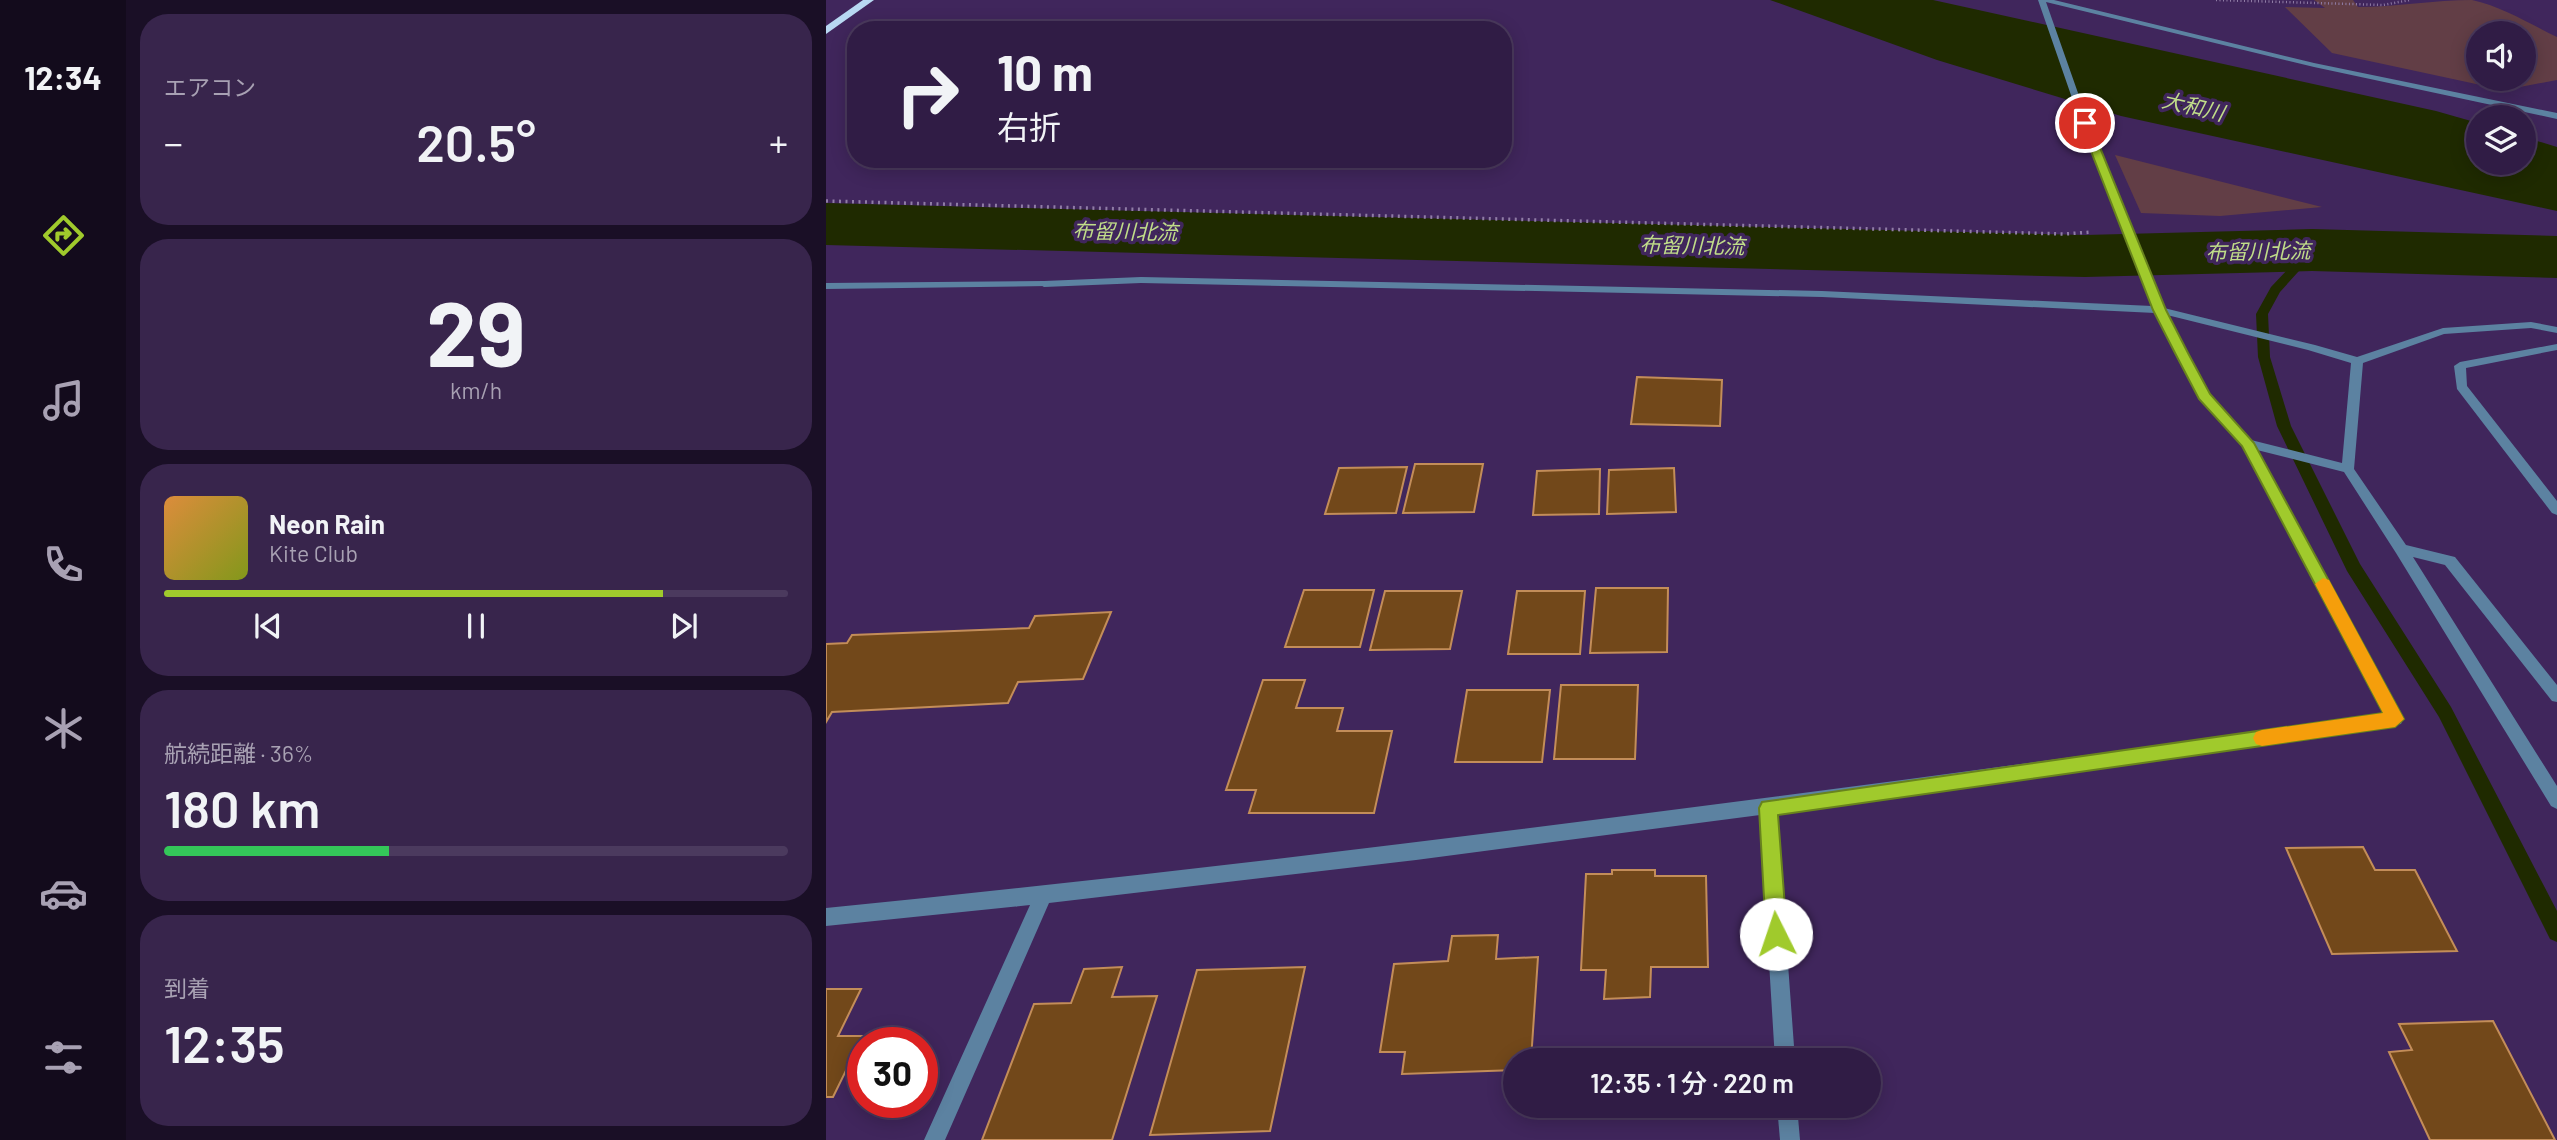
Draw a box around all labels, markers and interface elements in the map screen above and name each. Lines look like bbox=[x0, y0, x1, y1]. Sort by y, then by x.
map controls bbox=[2466, 21, 2536, 175]
button: sound bbox=[2466, 21, 2536, 91]
text: 10 m bbox=[997, 42, 1093, 101]
icon: right bbox=[882, 49, 973, 140]
text: 12:34 bbox=[24, 58, 102, 96]
text: エアコン bbox=[164, 73, 256, 101]
water label: 大和川 bbox=[2160, 86, 2229, 125]
pin bbox=[2055, 93, 2115, 153]
icon: arrive bbox=[2066, 104, 2104, 142]
button: layers bbox=[2466, 105, 2536, 175]
text: 右折 bbox=[997, 107, 1061, 145]
text: 20.5° bbox=[416, 110, 536, 172]
text: − bbox=[164, 119, 183, 165]
text: + bbox=[769, 119, 788, 165]
icon: directions bbox=[39, 211, 88, 260]
water label: 布留川北流 bbox=[1072, 217, 1181, 244]
water label: 布留川北流 bbox=[1639, 231, 1748, 258]
water label: 布留川北流 bbox=[2205, 237, 2314, 264]
text: 29 bbox=[426, 276, 526, 385]
icon: music bbox=[39, 376, 88, 425]
text: km/h bbox=[450, 376, 502, 404]
text: Neon Rain bbox=[269, 508, 385, 539]
text: Kite Club bbox=[269, 539, 358, 567]
icon: phone bbox=[39, 540, 88, 589]
icon: previous bbox=[249, 607, 287, 645]
icon: pause bbox=[457, 607, 495, 645]
icon: next bbox=[665, 607, 703, 645]
icon: climate bbox=[39, 704, 88, 753]
text: 航続距離 · 36% bbox=[164, 739, 313, 767]
text: 180 km bbox=[164, 776, 320, 838]
icon: car bbox=[39, 869, 88, 918]
position arrow bbox=[1739, 897, 1813, 971]
text: 到着 bbox=[164, 974, 210, 1002]
text: 12:35 bbox=[164, 1011, 285, 1073]
speed limit sign: 30 bbox=[847, 1027, 938, 1118]
icon: filters bbox=[39, 1033, 88, 1082]
text: 12:35 · 1 分 · 220 m bbox=[1590, 1067, 1794, 1098]

